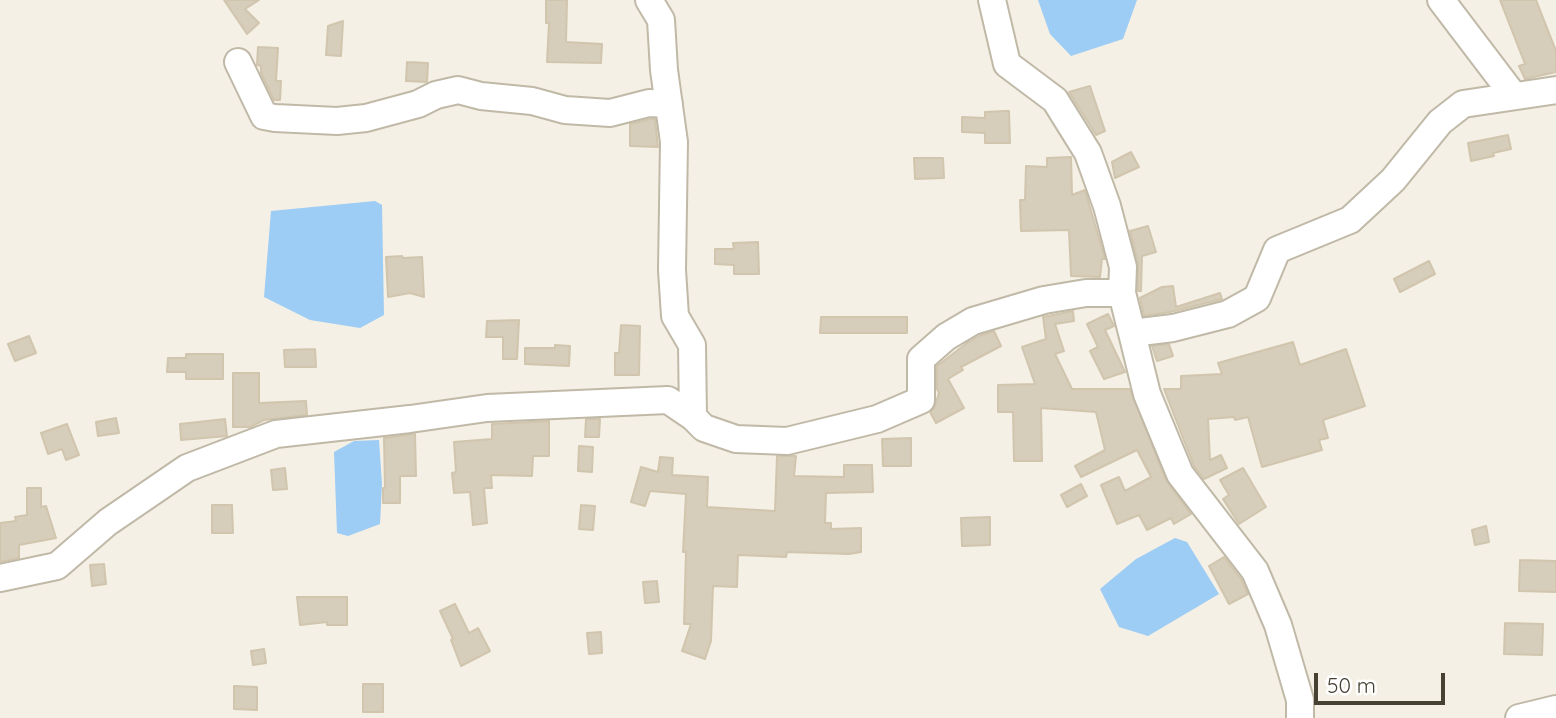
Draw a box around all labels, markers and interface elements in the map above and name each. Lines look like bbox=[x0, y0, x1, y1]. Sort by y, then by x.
scale bar bbox=[1318, 658, 1449, 702]
text: 50 m bbox=[1327, 672, 1376, 698]

